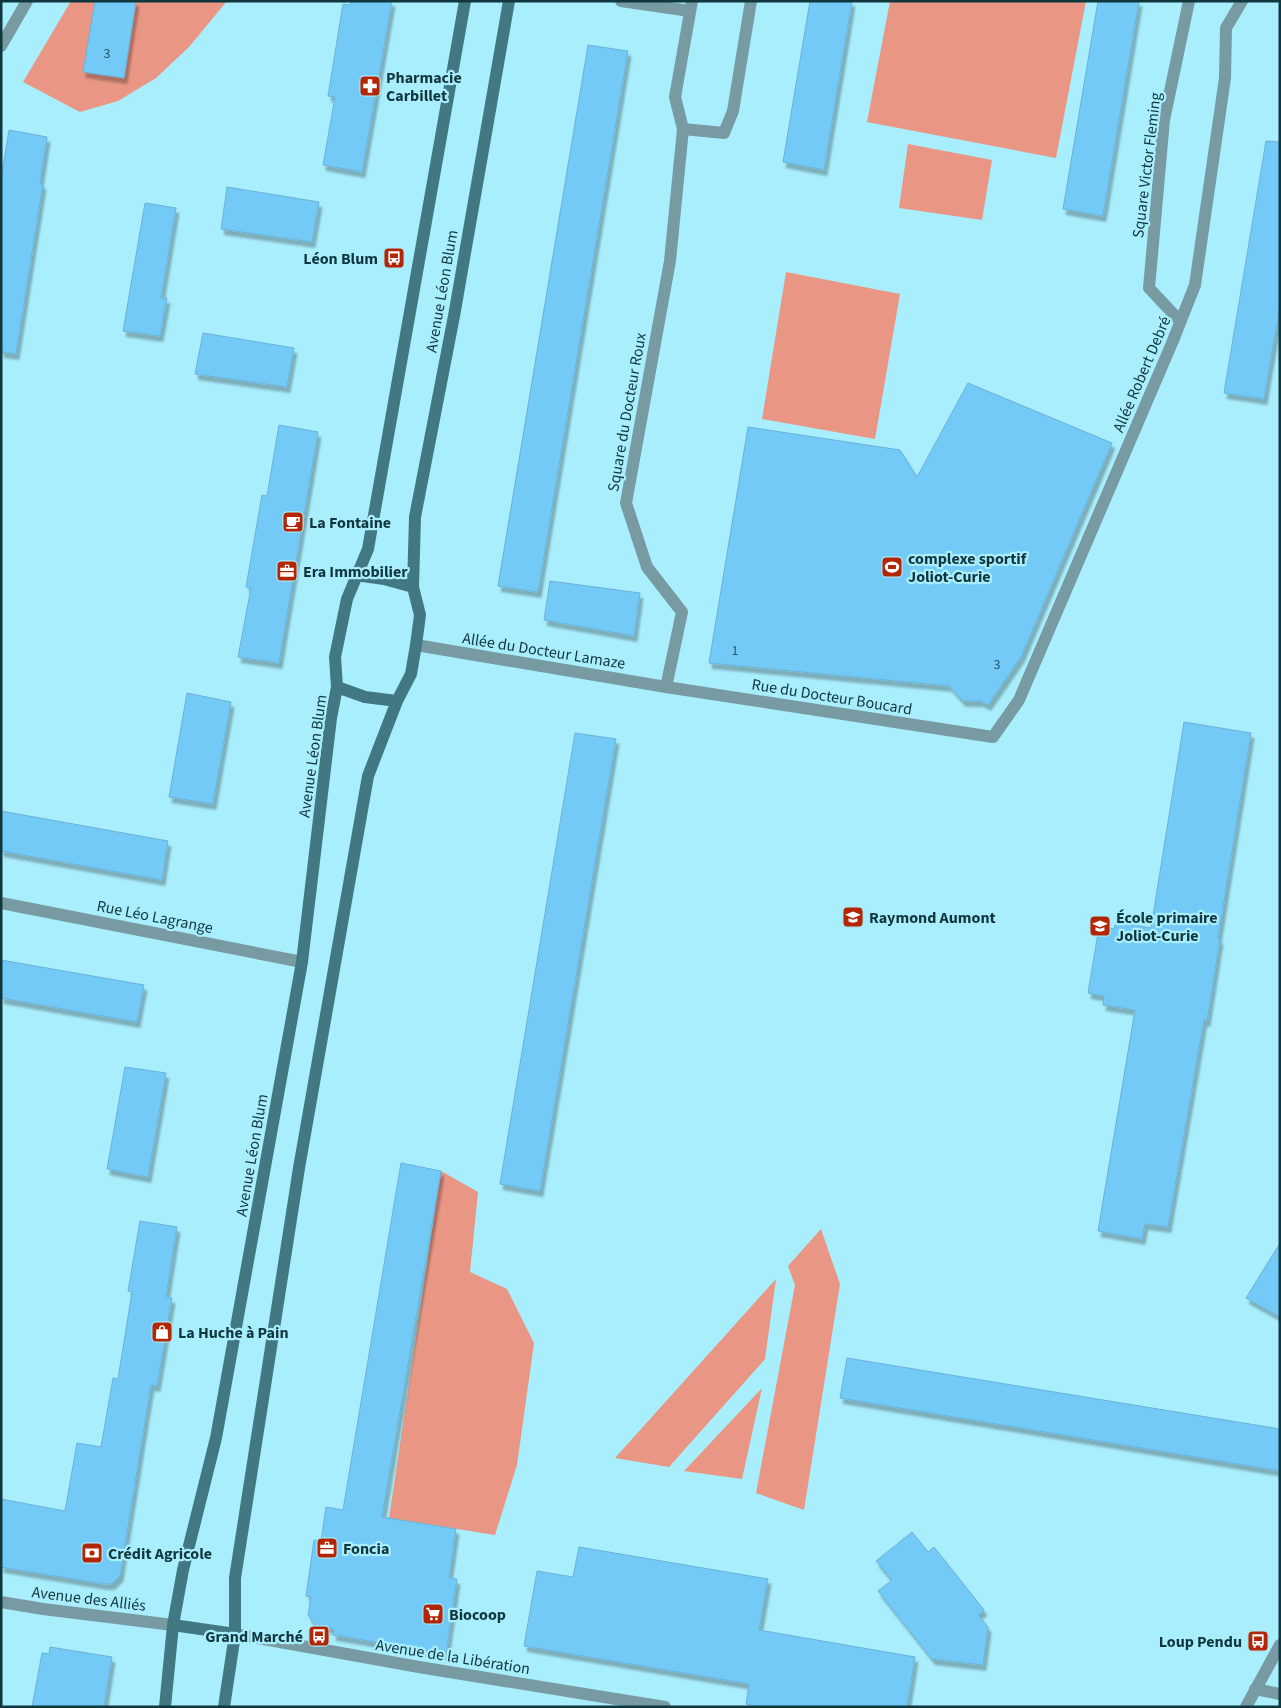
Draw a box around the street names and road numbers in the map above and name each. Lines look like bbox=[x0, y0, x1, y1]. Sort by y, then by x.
street label: Square Victor Fleming bbox=[1127, 91, 1167, 239]
street label: Avenue Léon Blum bbox=[420, 228, 464, 354]
street label: Allée Robert Debré bbox=[1107, 313, 1176, 436]
street label: Square du Docteur Roux bbox=[602, 331, 652, 493]
street label: Allée du Docteur Lamaze bbox=[461, 627, 627, 675]
street label: Rue du Docteur Boucard bbox=[750, 673, 914, 721]
street label: Avenue Léon Blum bbox=[293, 693, 333, 819]
street label: Rue Léo Lagrange bbox=[95, 895, 215, 939]
street label: Avenue Léon Blum bbox=[230, 1092, 274, 1218]
street label: Avenue des Alliés bbox=[31, 1581, 147, 1617]
street label: Avenue de la Libération bbox=[374, 1634, 532, 1680]

